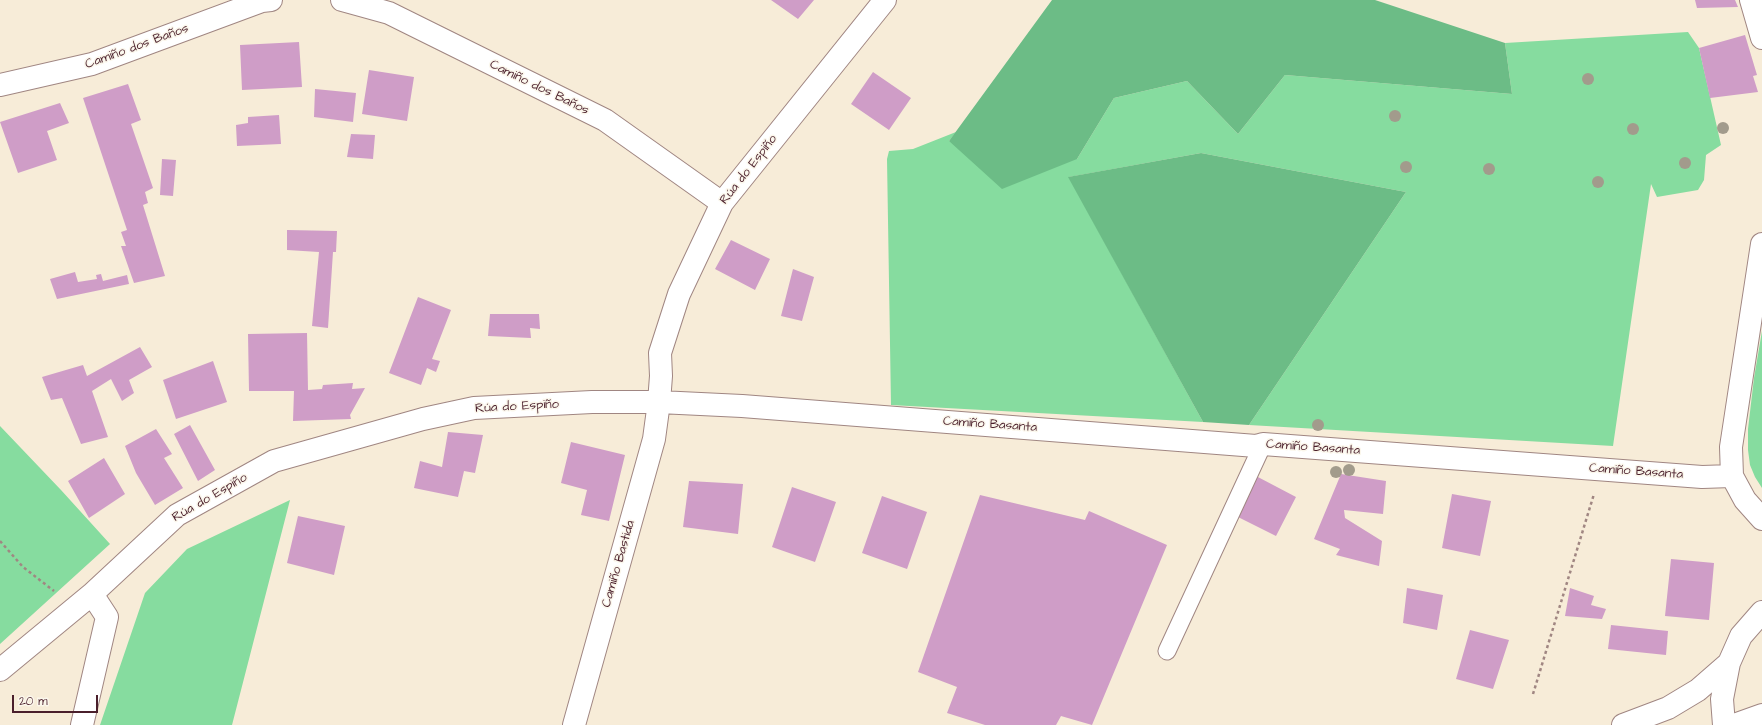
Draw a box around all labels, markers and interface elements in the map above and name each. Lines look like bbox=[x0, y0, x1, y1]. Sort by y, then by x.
street label: Camiño dos Baños bbox=[83, 21, 191, 73]
street label: Camiño dos Baños bbox=[487, 57, 591, 119]
street label: Rúa do Espiño bbox=[717, 132, 781, 208]
street label: Rúa do Espiño bbox=[475, 397, 559, 417]
street label: Camiño Basanta bbox=[942, 414, 1038, 436]
street label: Camiño Basanta bbox=[1265, 437, 1361, 459]
street label: Camiño Basanta bbox=[1588, 461, 1684, 483]
street label: Rúa do Espiño bbox=[170, 470, 250, 526]
street label: Camiño Bastida bbox=[599, 519, 639, 609]
scale bar bbox=[14, 687, 100, 713]
text: 20 m bbox=[19, 693, 48, 710]

